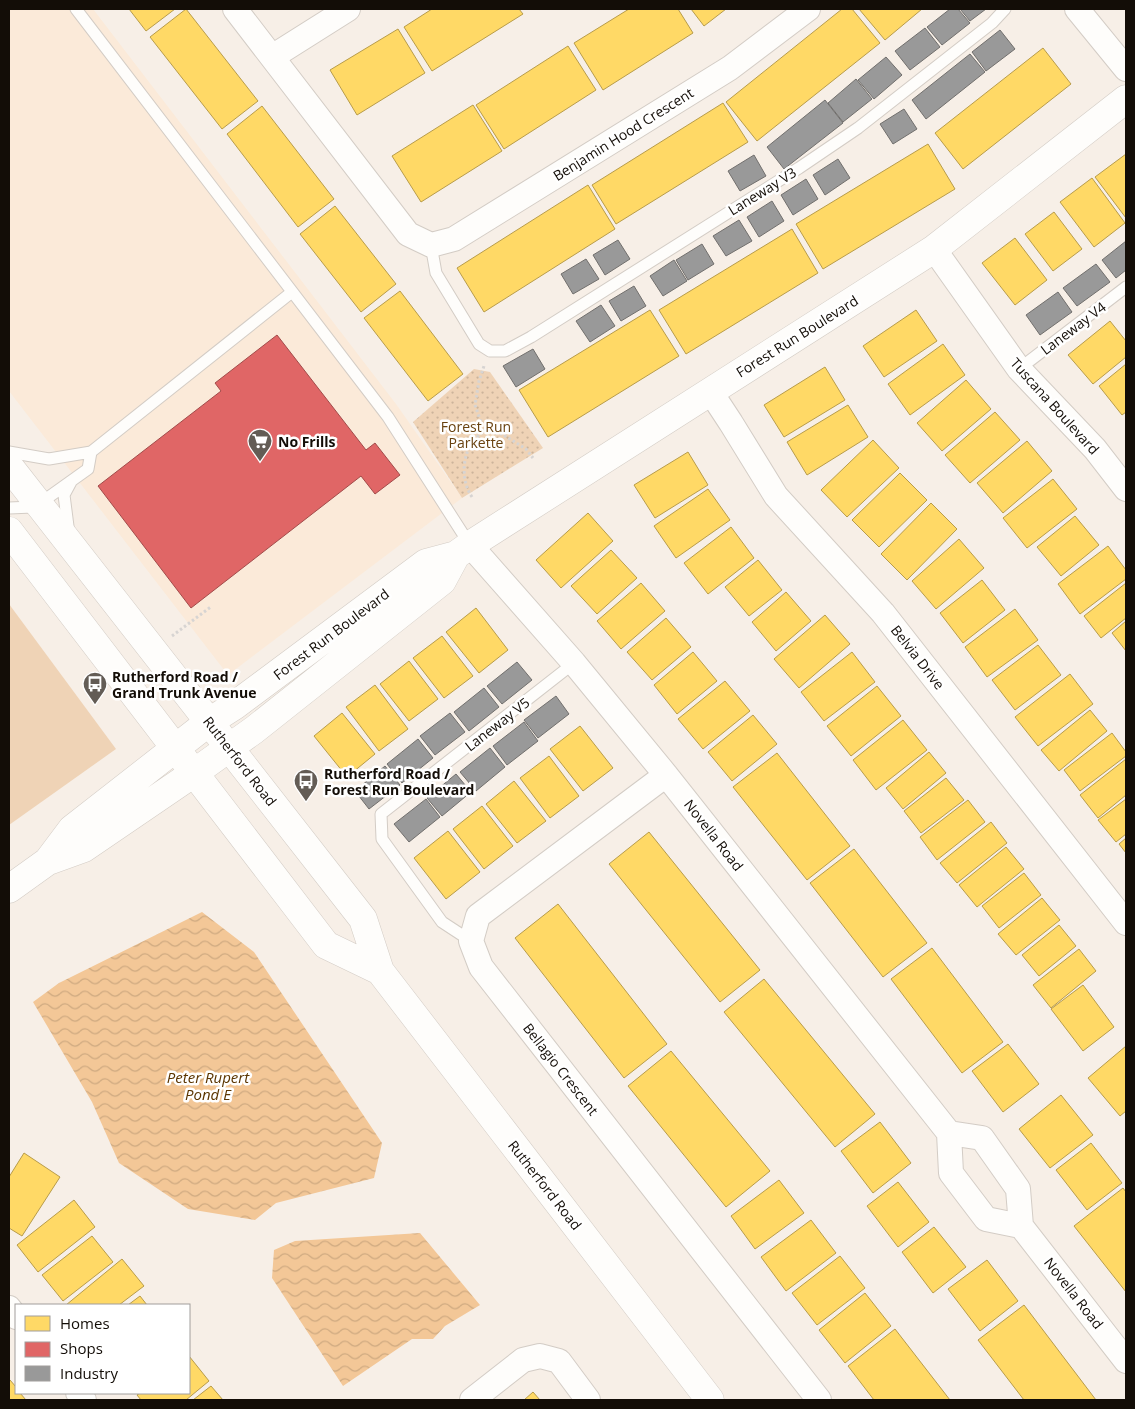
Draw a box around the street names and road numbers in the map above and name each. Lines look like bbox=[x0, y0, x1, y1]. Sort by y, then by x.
street label: Benjamin Hood Crescent bbox=[549, 83, 697, 185]
street label: Laneway V3 bbox=[724, 162, 800, 220]
street label: Forest Run Boulevard bbox=[732, 291, 862, 381]
street label: Laneway V4 bbox=[1036, 297, 1110, 359]
street label: Tuscana Boulevard bbox=[1006, 354, 1104, 458]
street label: Forest Run Boulevard bbox=[269, 584, 393, 684]
street label: Belvia Drive bbox=[887, 621, 949, 693]
street label: Laneway V5 bbox=[461, 693, 533, 755]
street label: Rutherford Road bbox=[199, 712, 281, 810]
street label: Novella Road bbox=[680, 795, 748, 875]
street label: Bellagio Crescent bbox=[519, 1019, 603, 1119]
street label: Rutherford Road bbox=[504, 1136, 586, 1234]
street label: Novella Road bbox=[1040, 1253, 1108, 1333]

